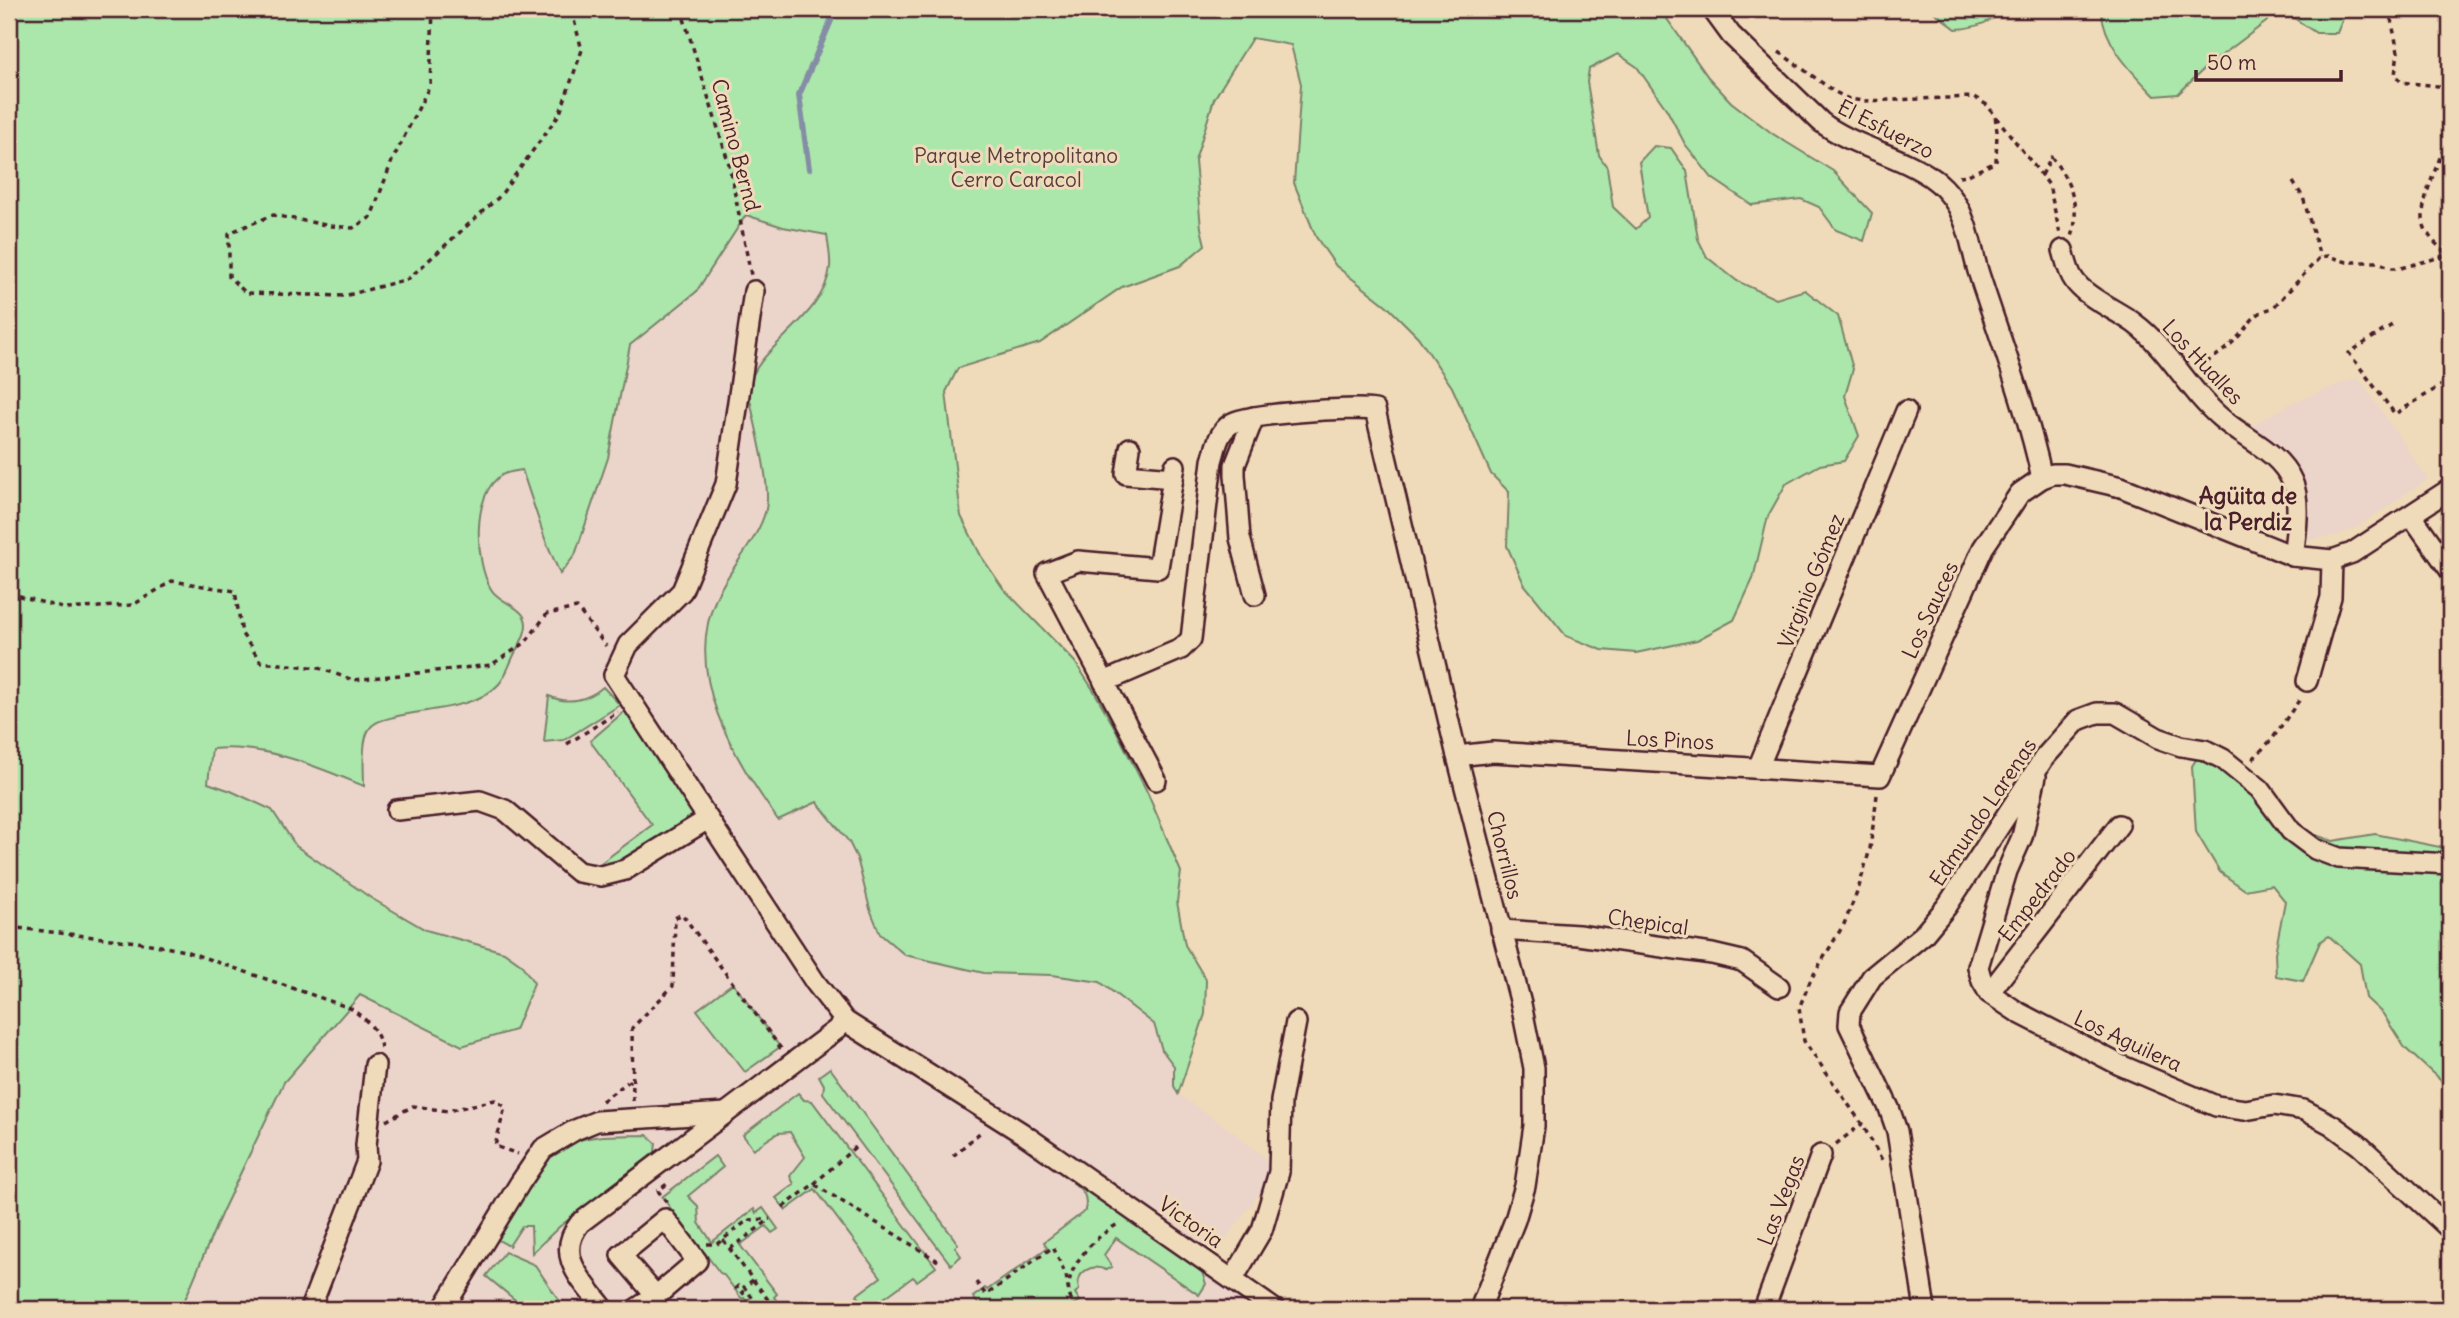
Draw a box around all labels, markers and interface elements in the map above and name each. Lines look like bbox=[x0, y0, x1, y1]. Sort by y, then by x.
scale bar bbox=[2196, 38, 2342, 82]
text: 50 m bbox=[2207, 49, 2256, 76]
street label: Camino Bernd bbox=[705, 76, 767, 214]
street label: El Esfuerzo bbox=[1833, 93, 1939, 165]
park label: Parque Metropolitano Cerro Caracol bbox=[914, 142, 1118, 193]
street label: Los Hualles bbox=[2157, 314, 2249, 410]
district label: Agüita de la Perdiz bbox=[2199, 481, 2297, 536]
street label: Virginio Gómez bbox=[1772, 510, 1850, 652]
street label: Los Sauces bbox=[1896, 557, 1964, 663]
street label: Los Pinos bbox=[1625, 724, 1715, 756]
street label: Edmundo Larenas bbox=[1924, 733, 2042, 891]
street label: Chorrillos bbox=[1481, 808, 1529, 902]
street label: Empedrado bbox=[1992, 843, 2082, 947]
street label: Chepical bbox=[1606, 903, 1690, 941]
street label: Los Aguilera bbox=[2070, 1004, 2186, 1078]
street label: Las Vegas bbox=[1751, 1151, 1811, 1249]
street label: Victoria bbox=[1153, 1190, 1229, 1254]

